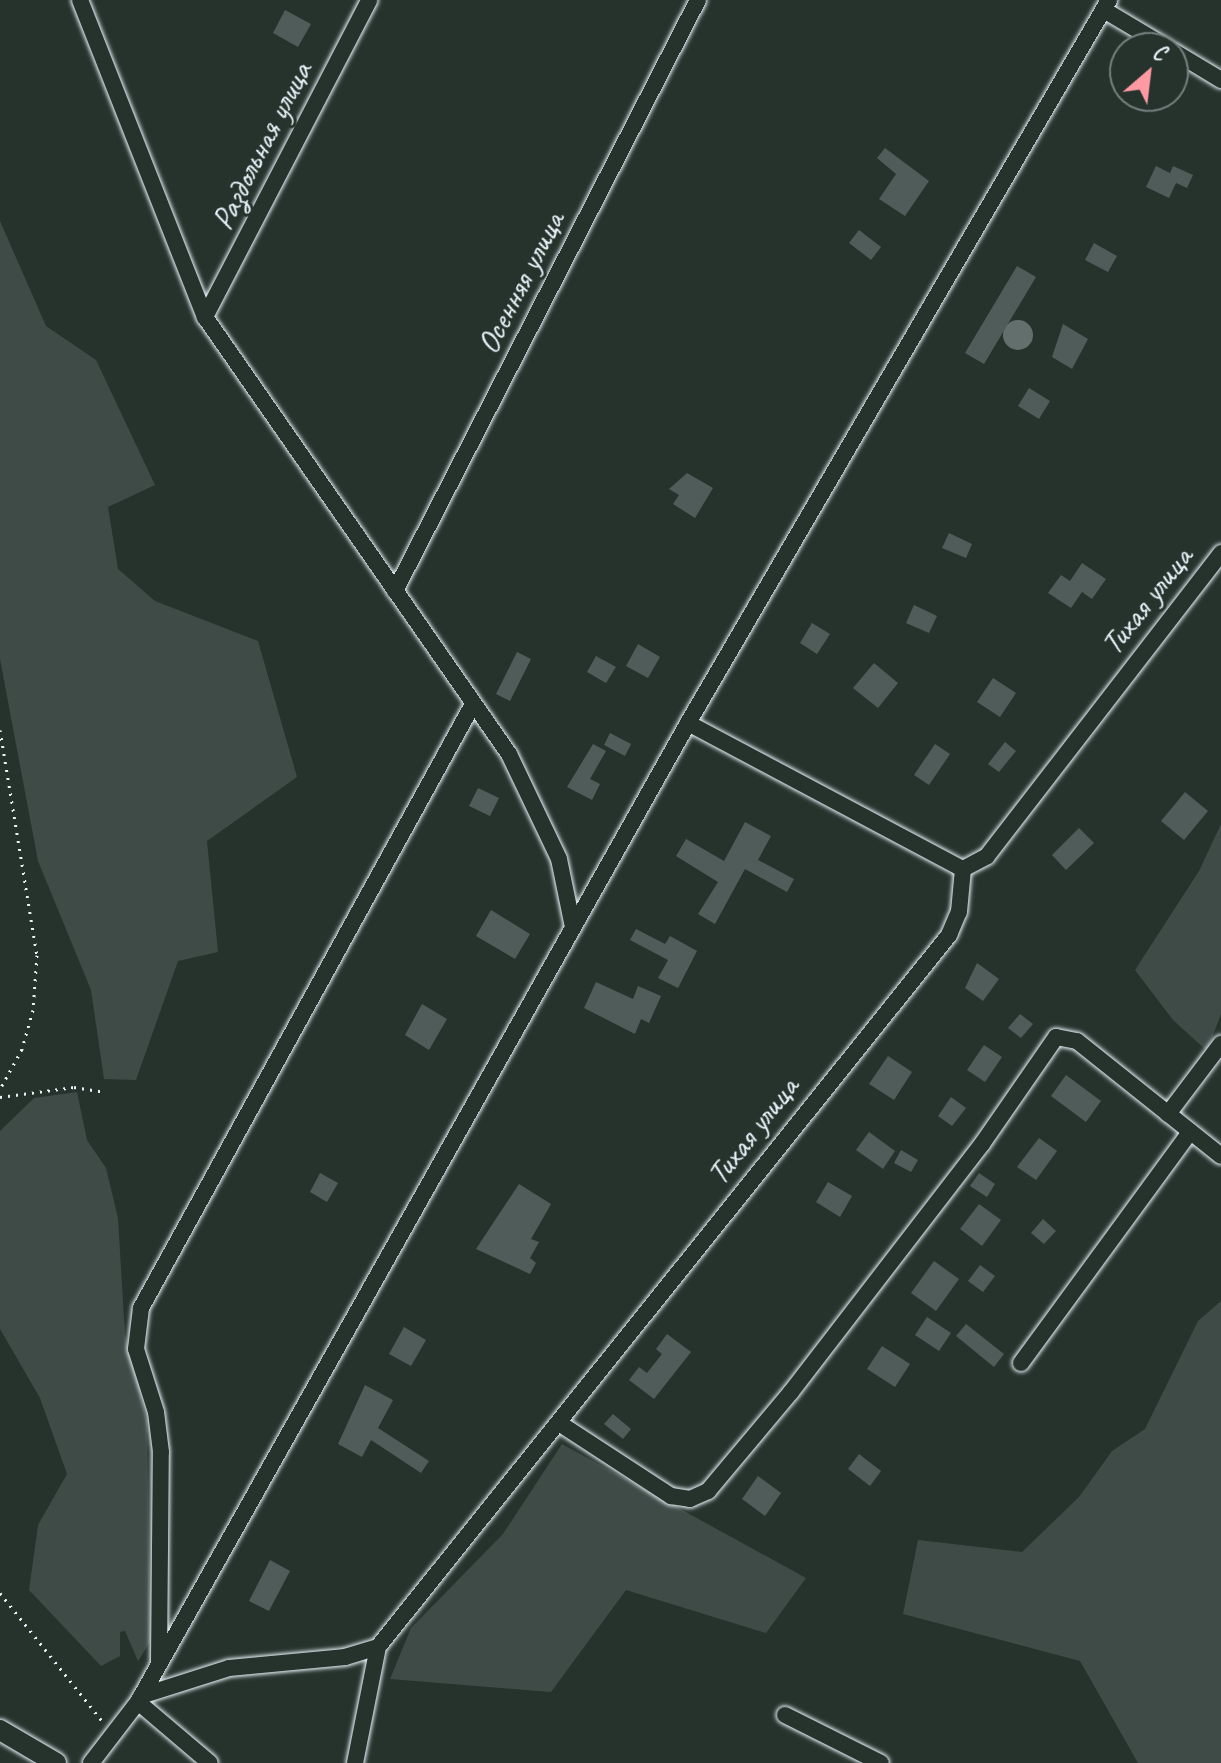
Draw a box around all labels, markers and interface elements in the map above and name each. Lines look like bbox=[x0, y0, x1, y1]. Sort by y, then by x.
north arrow bbox=[1109, 32, 1189, 112]
text: С bbox=[1148, 38, 1171, 67]
street label: Раздольная улица bbox=[203, 55, 321, 237]
street label: Осенняя улица bbox=[469, 206, 573, 360]
street label: Тихая улица bbox=[1093, 539, 1201, 663]
street label: Тихая улица bbox=[699, 1069, 807, 1193]

